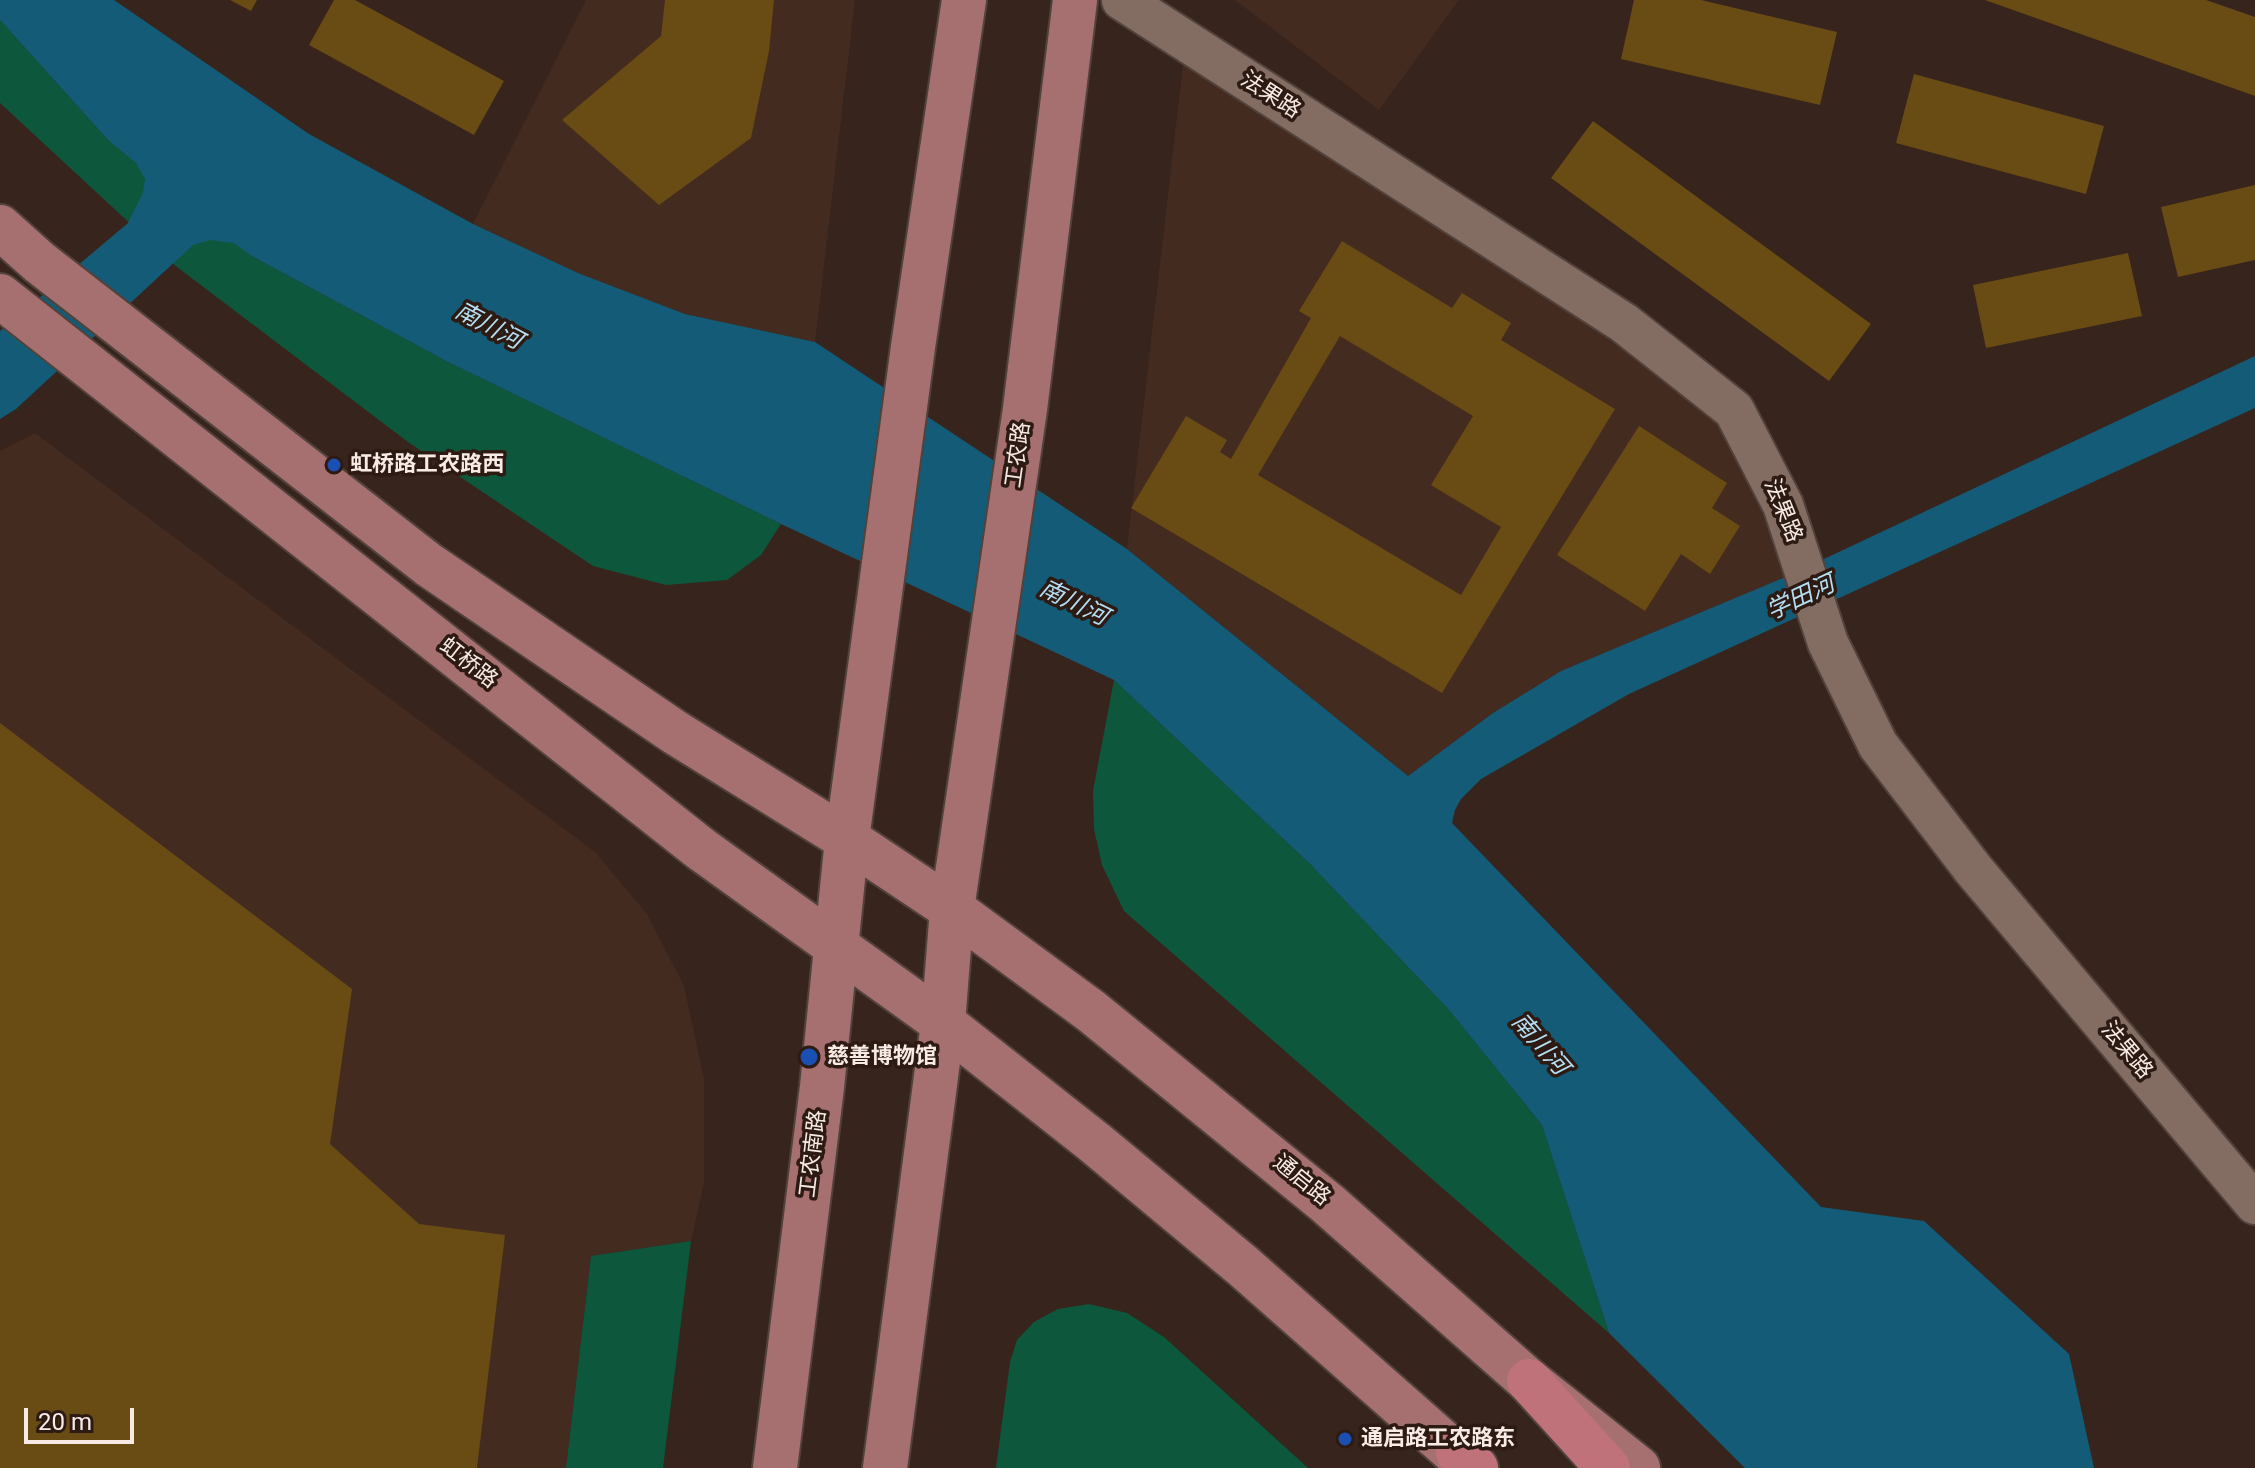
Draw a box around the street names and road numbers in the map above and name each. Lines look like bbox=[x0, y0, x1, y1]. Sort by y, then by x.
street label: 法果路 bbox=[1235, 67, 1305, 125]
street label: 工农路 bbox=[1001, 420, 1037, 490]
street label: 法果路 bbox=[1757, 475, 1807, 547]
street label: 虹桥路 bbox=[434, 633, 502, 695]
street label: 法果路 bbox=[2095, 1017, 2157, 1085]
street label: 工农南路 bbox=[796, 1109, 832, 1199]
street label: 通启路 bbox=[1267, 1150, 1335, 1212]

